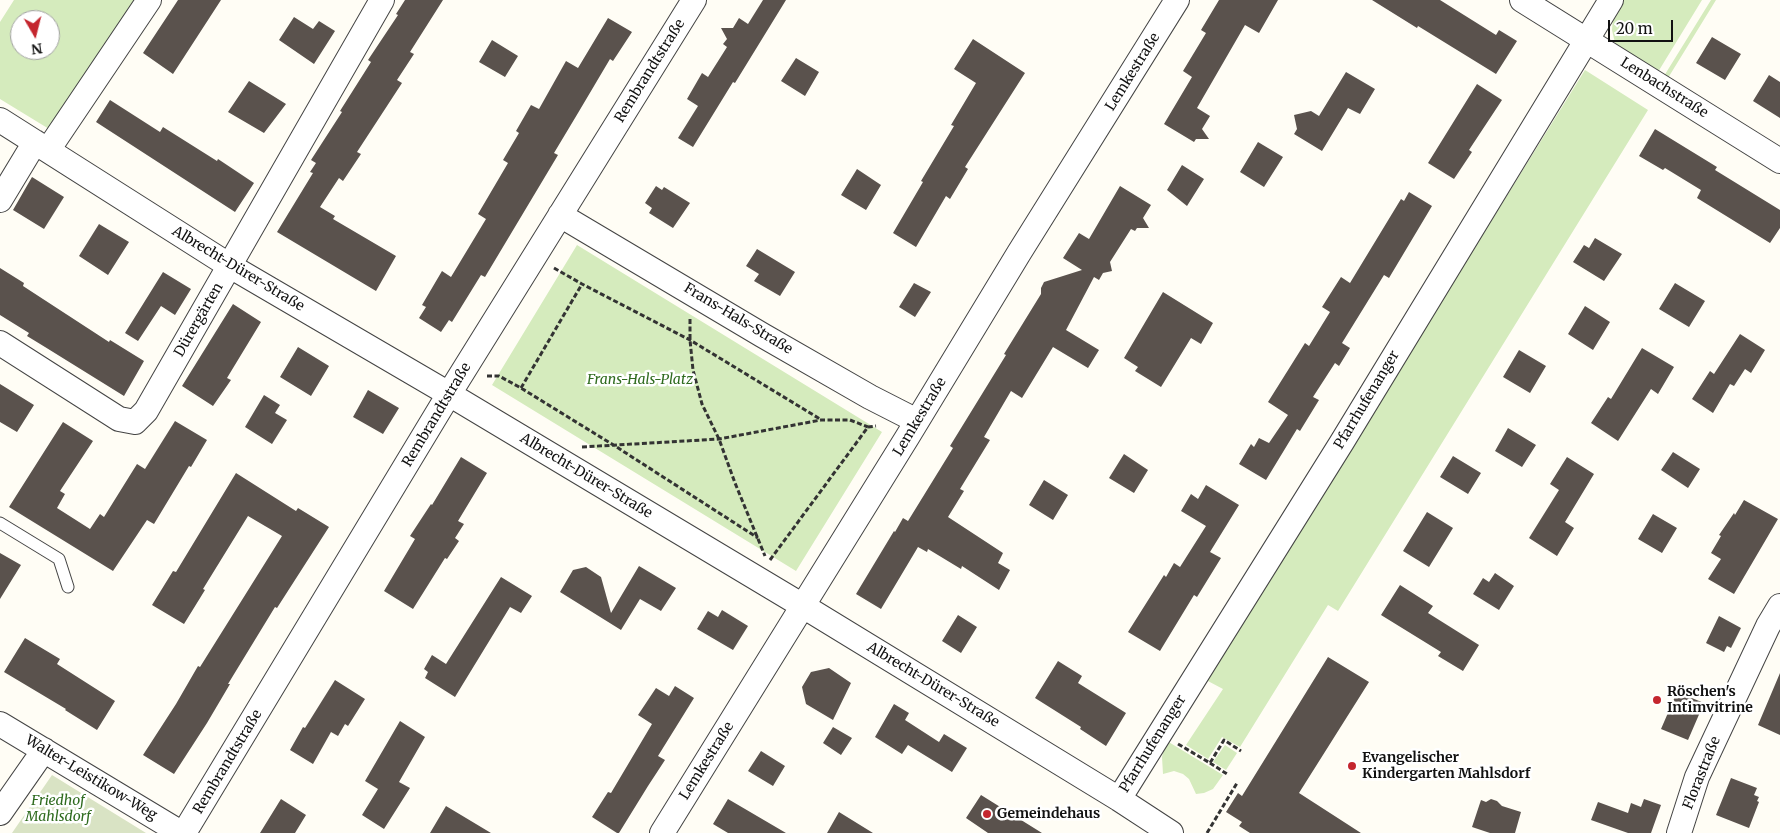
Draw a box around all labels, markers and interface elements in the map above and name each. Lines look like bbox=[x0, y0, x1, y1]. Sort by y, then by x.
north arrow bbox=[10, 10, 60, 60]
scale bar bbox=[1610, 10, 1675, 42]
street label: Rembrandtstraße bbox=[611, 16, 689, 126]
text: 20 m bbox=[1616, 19, 1653, 38]
street label: Lemkestraße bbox=[1102, 30, 1164, 114]
text: N bbox=[30, 39, 44, 59]
street label: Lenbachstraße bbox=[1617, 54, 1711, 122]
street label: Albrecht-Dürer-Straße bbox=[169, 223, 307, 315]
street label: Dürergärten bbox=[171, 280, 227, 360]
street label: Frans-Hals-Straße bbox=[681, 280, 795, 358]
street label: Pfarrhufenanger bbox=[1331, 348, 1403, 452]
street label: Rembrandtstraße bbox=[399, 360, 475, 470]
park label: Frans-Hals-Platz bbox=[587, 372, 693, 388]
street label: Lemkestraße bbox=[890, 375, 950, 459]
street label: Albrecht-Dürer-Straße bbox=[517, 430, 655, 522]
street label: Albrecht-Dürer-Straße bbox=[864, 639, 1002, 731]
place label: Röschen's Intimvitrine bbox=[1667, 684, 1753, 716]
street label: Pfarrhufenanger bbox=[1116, 692, 1190, 796]
marker: Röschen's Intimvitrine bbox=[1651, 694, 1663, 706]
street label: Rembrandtstraße bbox=[190, 707, 266, 817]
street label: Lemkestraße bbox=[676, 719, 738, 803]
street label: Walter-Leistikow-Weg bbox=[22, 732, 160, 824]
street label: Florastraße bbox=[1680, 734, 1724, 812]
place label: Evangelischer Kindergarten Mahlsdorf bbox=[1362, 750, 1530, 782]
marker: Evangelischer Kindergarten Mahlsdorf bbox=[1346, 760, 1358, 772]
park label: Friedhof Mahlsdorf bbox=[25, 793, 91, 826]
place label: Gemeindehaus bbox=[997, 806, 1100, 822]
marker: Gemeindehaus bbox=[981, 808, 993, 820]

